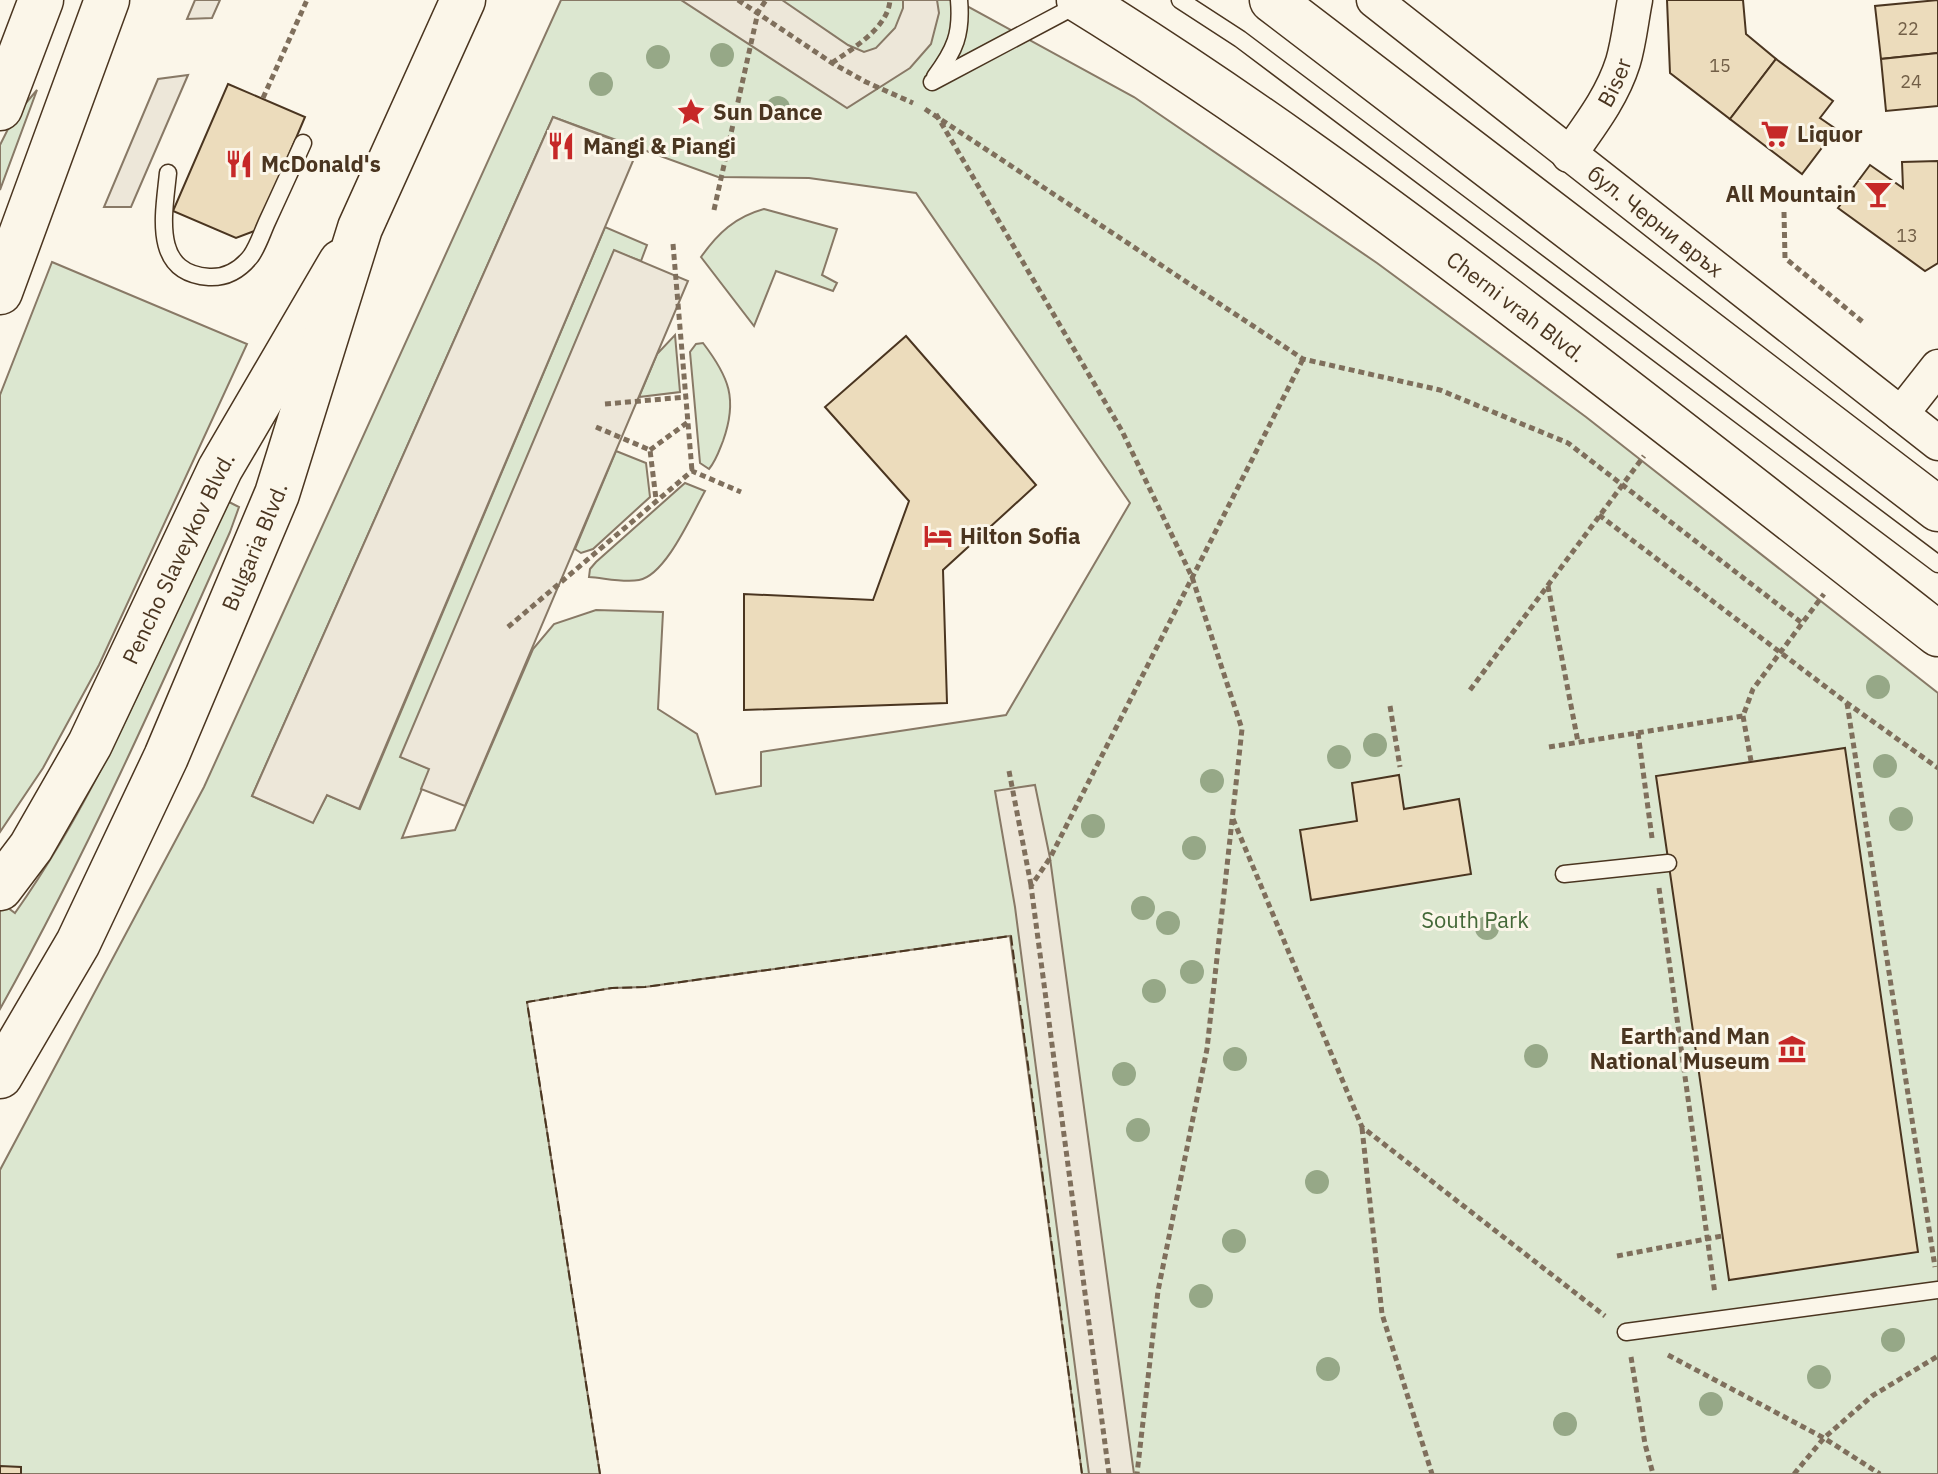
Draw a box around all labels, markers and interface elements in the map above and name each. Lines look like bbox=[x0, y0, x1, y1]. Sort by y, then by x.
house number: 22 bbox=[1897, 17, 1919, 40]
street label: Biser bbox=[1590, 54, 1637, 112]
house number: 15 bbox=[1709, 54, 1731, 77]
house number: 24 bbox=[1900, 70, 1922, 93]
place icon: Sun Dance bbox=[676, 97, 706, 127]
place label: Sun Dance bbox=[713, 97, 823, 126]
supermarket icon: Liquor bbox=[1760, 119, 1790, 149]
place label: Liquor bbox=[1797, 119, 1863, 148]
restaurant icon: Mangi & Piangi bbox=[546, 131, 576, 161]
place label: Mangi & Piangi bbox=[583, 131, 736, 160]
restaurant icon: McDonald's bbox=[224, 149, 254, 179]
place label: McDonald's bbox=[261, 149, 381, 178]
street label: бул. Черни връх bbox=[1582, 158, 1730, 283]
place label: All Mountain bbox=[1726, 179, 1856, 208]
bar icon: All Mountain bbox=[1863, 179, 1893, 209]
house number: 13 bbox=[1896, 224, 1918, 247]
street label: Cherni vrah Blvd. bbox=[1441, 244, 1592, 368]
street label: Pencho Slaveykov Blvd. bbox=[115, 446, 241, 668]
street label: Bulgaria Blvd. bbox=[214, 479, 294, 615]
hotel icon: Hilton Sofia bbox=[923, 521, 953, 551]
place label: Hilton Sofia bbox=[960, 521, 1081, 550]
park label: South Park bbox=[1421, 905, 1529, 934]
place label: Earth and Man National Museum bbox=[1590, 1021, 1770, 1075]
museum icon: Earth and Man National Museum bbox=[1777, 1034, 1807, 1064]

